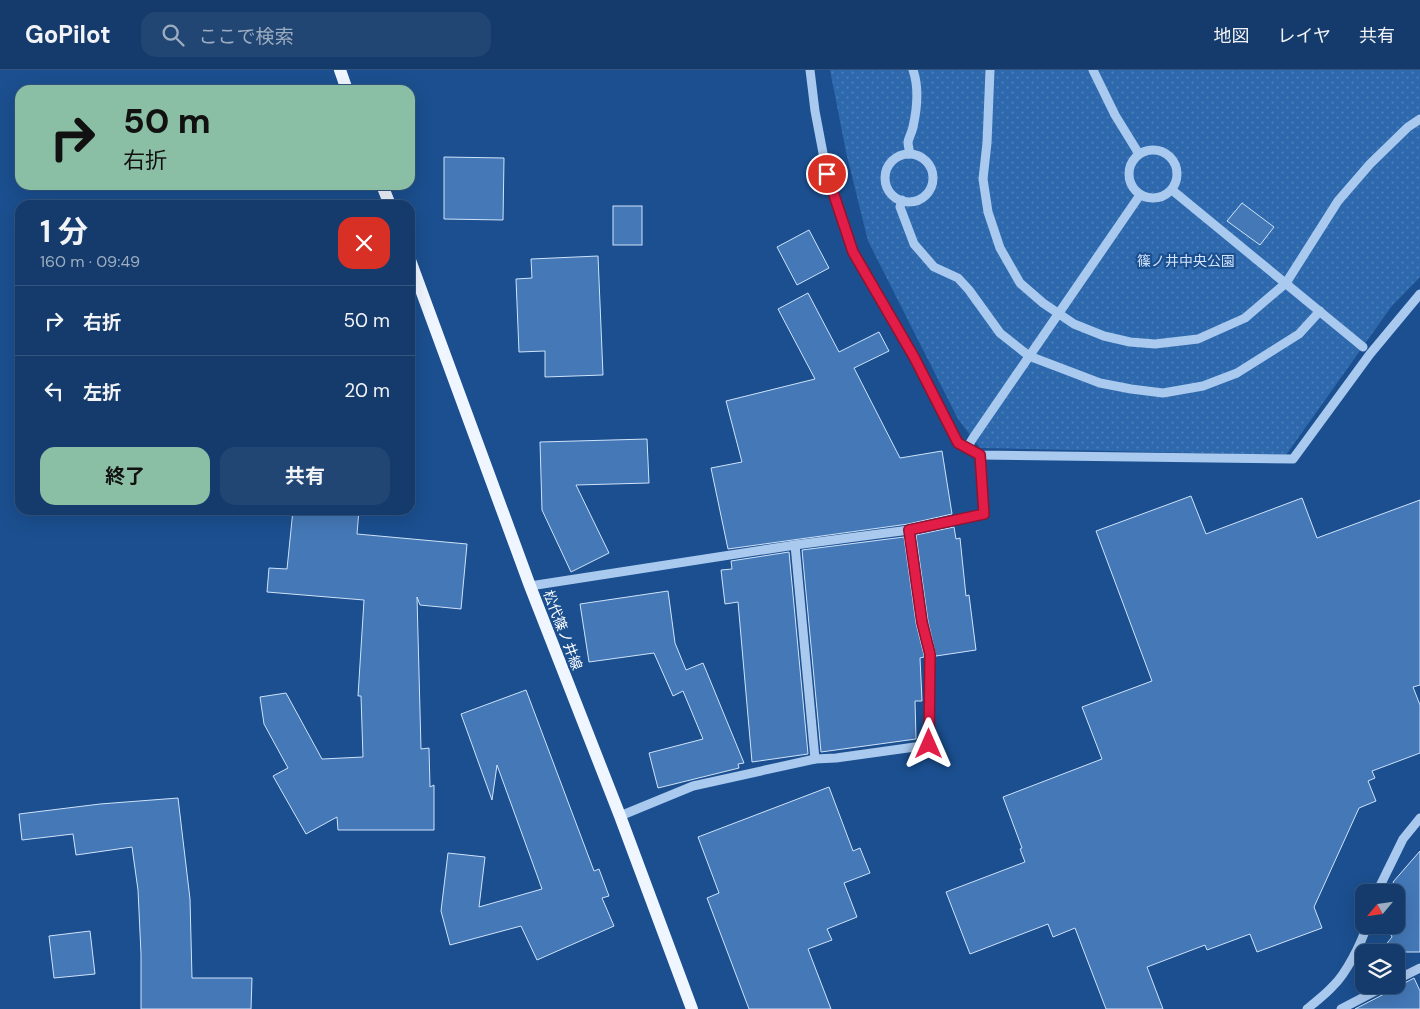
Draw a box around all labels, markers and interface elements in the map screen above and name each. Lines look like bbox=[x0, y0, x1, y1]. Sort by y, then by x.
search box bbox=[141, 12, 491, 57]
text: GoPilot bbox=[25, 19, 111, 50]
icon: search bbox=[159, 21, 187, 49]
text: ここで検索 bbox=[199, 24, 294, 49]
text: 地図 bbox=[1214, 24, 1250, 48]
text: レイヤ bbox=[1278, 24, 1331, 48]
text: 共有 bbox=[1359, 24, 1395, 48]
text: 50 m bbox=[123, 98, 211, 144]
icon: right bbox=[40, 105, 105, 170]
text: 右折 bbox=[123, 146, 167, 175]
pin bbox=[806, 153, 848, 195]
icon: arrive bbox=[813, 160, 841, 188]
text: 1 分 bbox=[40, 212, 88, 251]
button: close bbox=[338, 217, 390, 269]
text: 160 m · 09:49 bbox=[40, 251, 140, 272]
park label: 篠ノ井中央公園 bbox=[1137, 252, 1235, 270]
icon: right bbox=[40, 307, 68, 335]
text: 50 m bbox=[343, 308, 390, 333]
text: 右折 bbox=[83, 310, 121, 335]
icon: left bbox=[40, 377, 68, 405]
text: 20 m bbox=[344, 378, 390, 403]
text: 左折 bbox=[83, 380, 121, 405]
button: 終了 bbox=[40, 447, 210, 505]
button: 共有 bbox=[220, 447, 390, 505]
street label: 松代篠ノ井線 bbox=[540, 588, 586, 672]
position arrow bbox=[902, 717, 954, 769]
north arrow bbox=[1355, 884, 1405, 934]
map controls bbox=[1355, 884, 1405, 994]
button: layers bbox=[1355, 944, 1405, 994]

